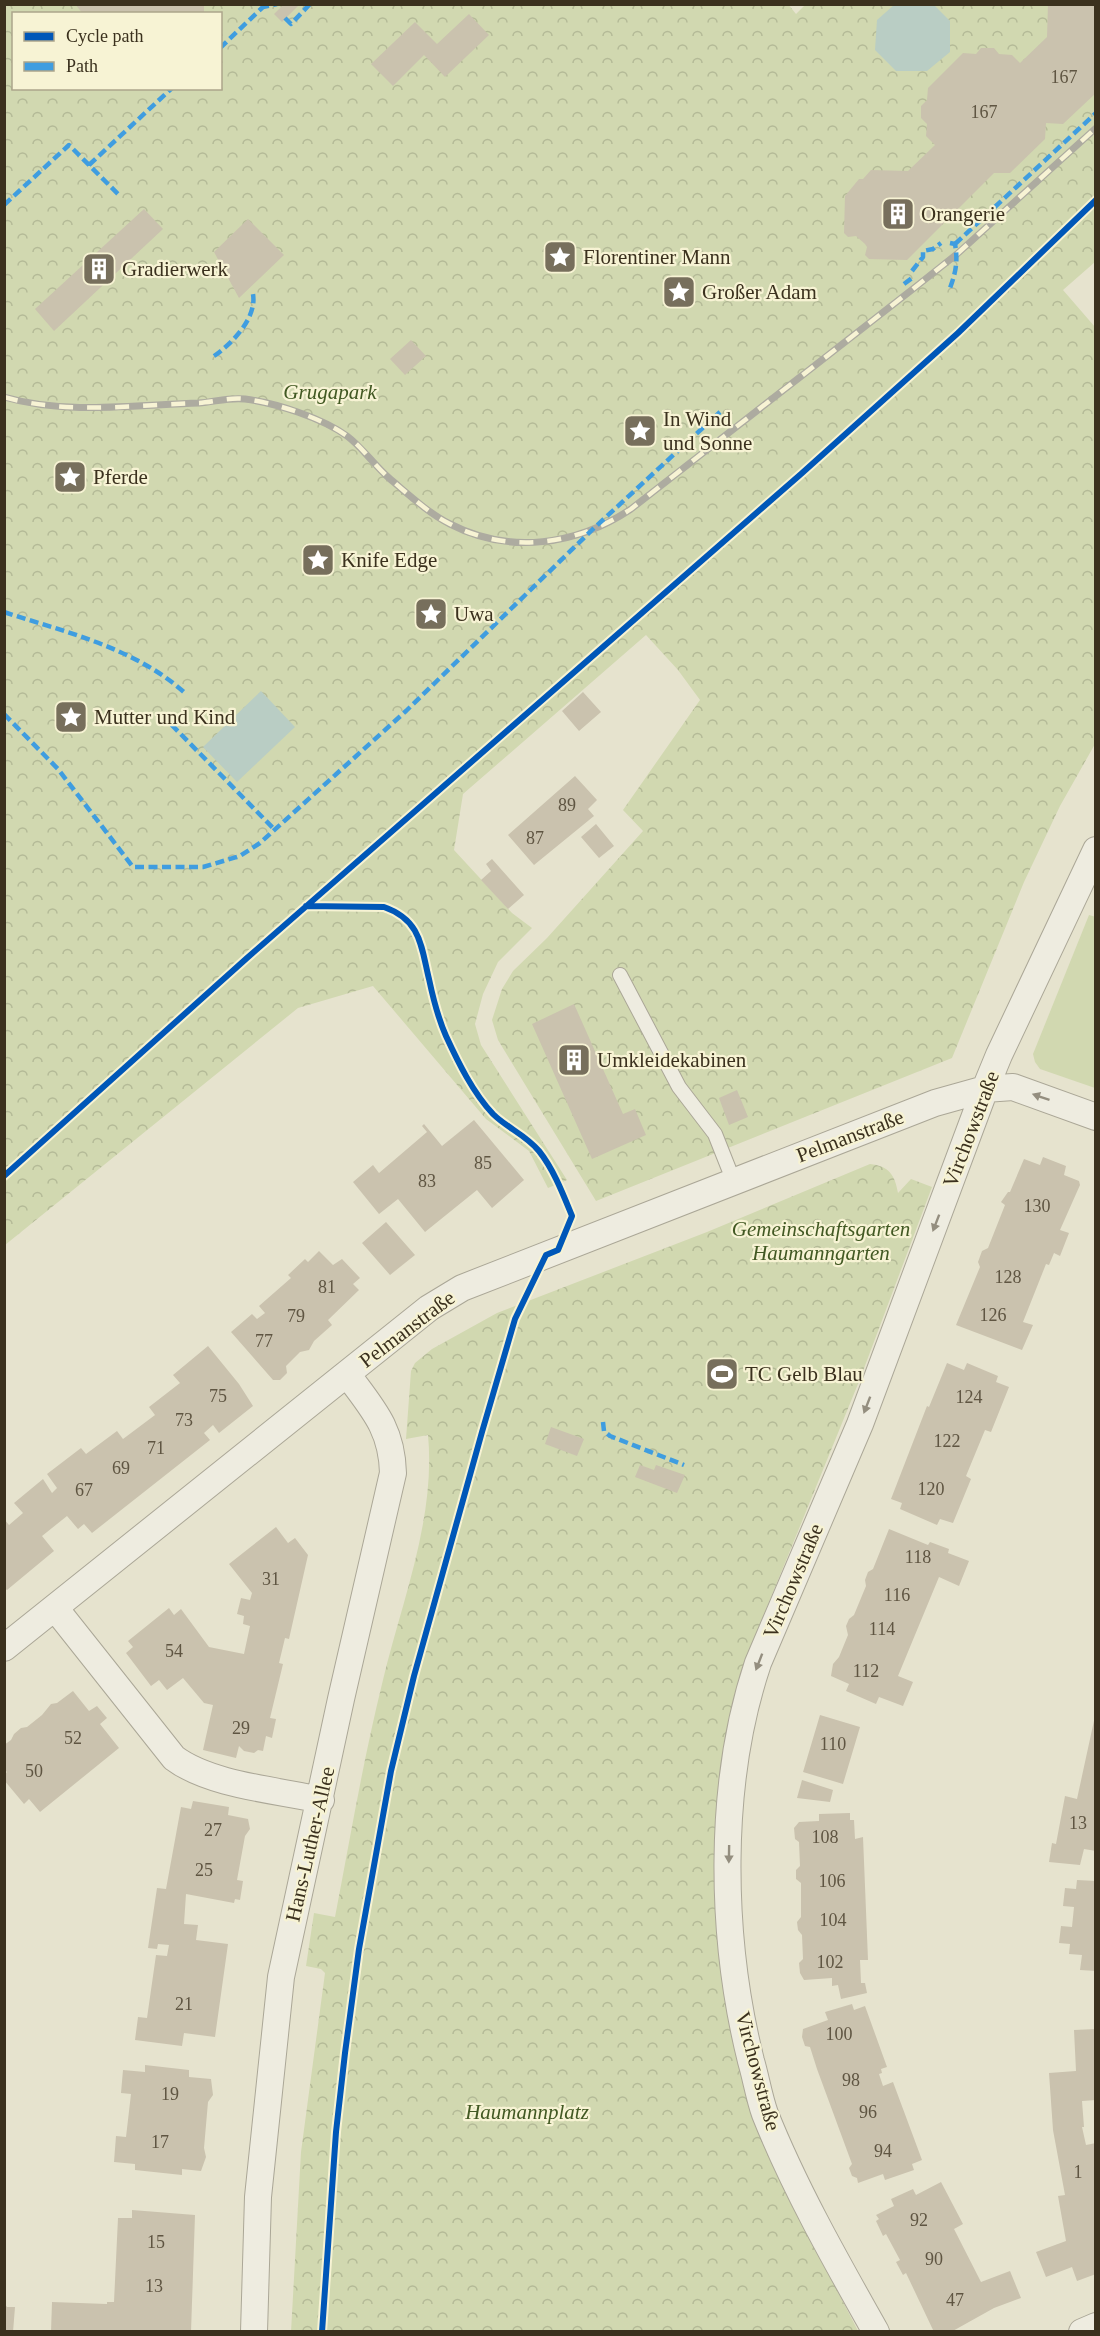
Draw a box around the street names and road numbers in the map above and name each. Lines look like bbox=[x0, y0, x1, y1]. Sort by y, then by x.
street label: Virchowstraße bbox=[938, 1068, 1004, 1190]
street label: Pelmanstraße bbox=[793, 1105, 907, 1167]
street label: Pelmanstraße bbox=[355, 1285, 459, 1373]
street label: Virchowstraße bbox=[758, 1520, 828, 1642]
street label: Hans-Luther-Allee bbox=[281, 1764, 339, 1924]
street label: Virchowstraße bbox=[731, 2009, 785, 2133]

